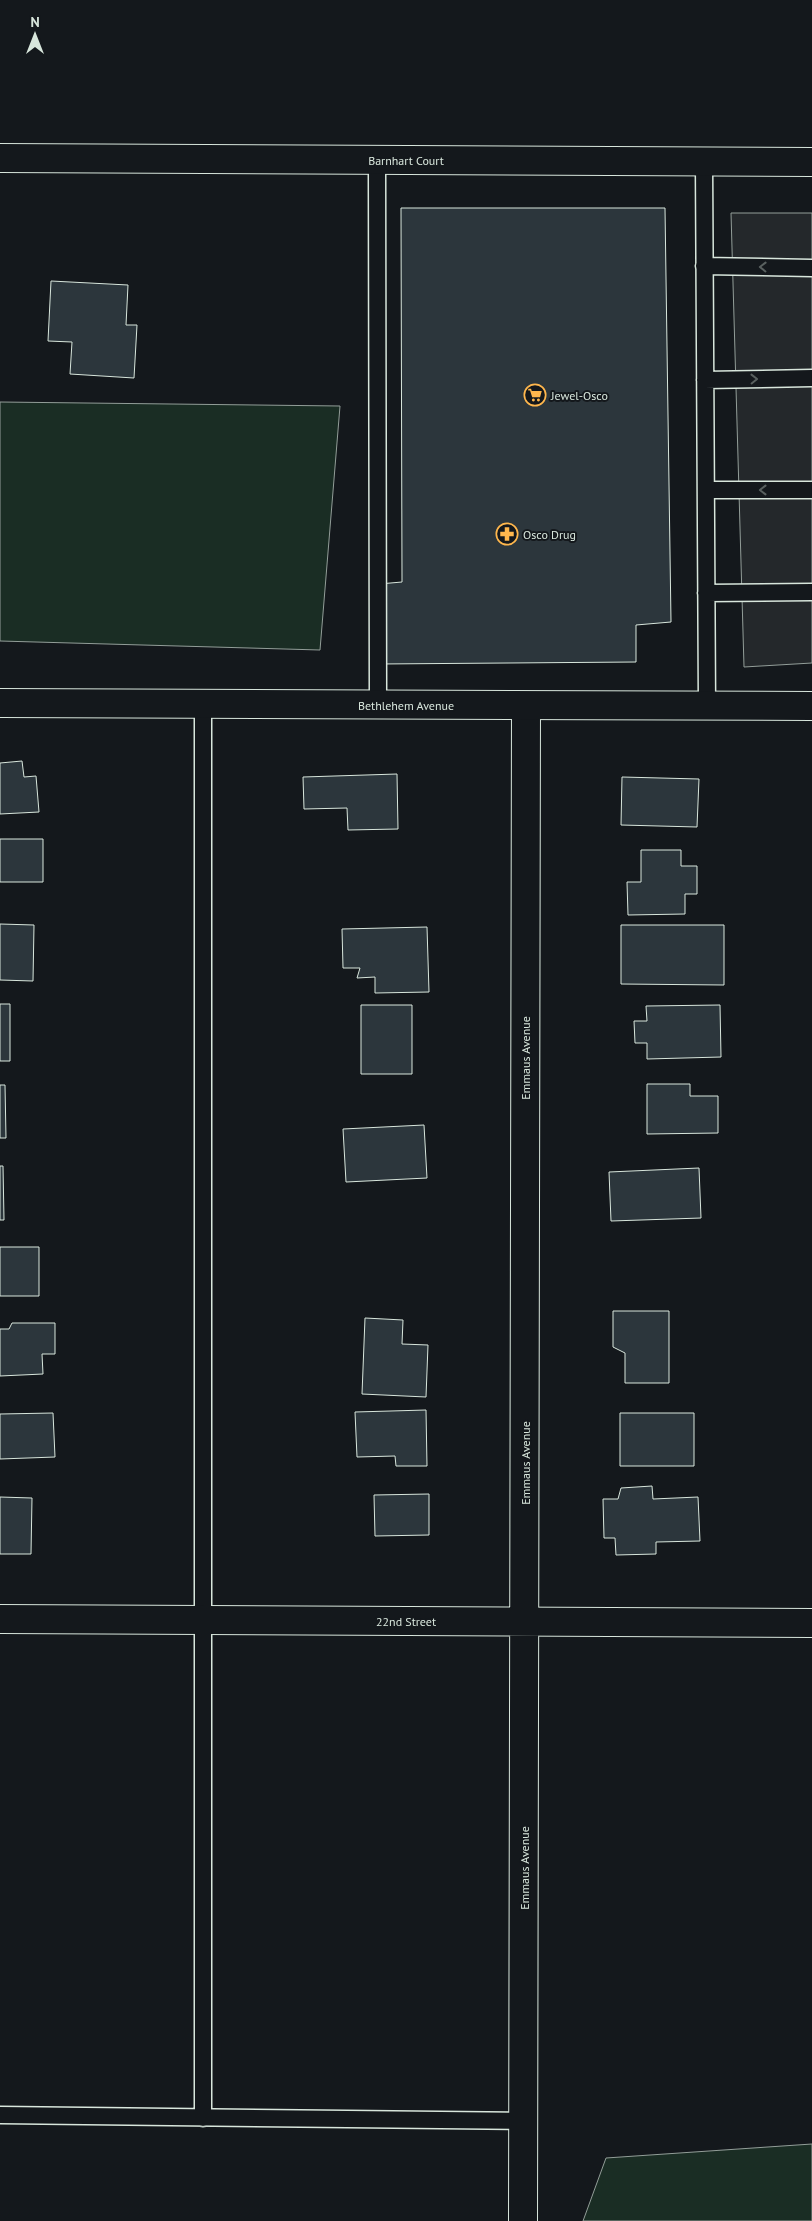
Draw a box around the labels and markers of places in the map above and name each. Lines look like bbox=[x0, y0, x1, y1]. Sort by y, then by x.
supermarket icon: Jewel-Osco bbox=[523, 383, 547, 407]
place label: Jewel-Osco bbox=[550, 388, 608, 403]
pharmacy icon: Osco Drug bbox=[495, 522, 519, 546]
place label: Osco Drug bbox=[523, 527, 576, 542]

